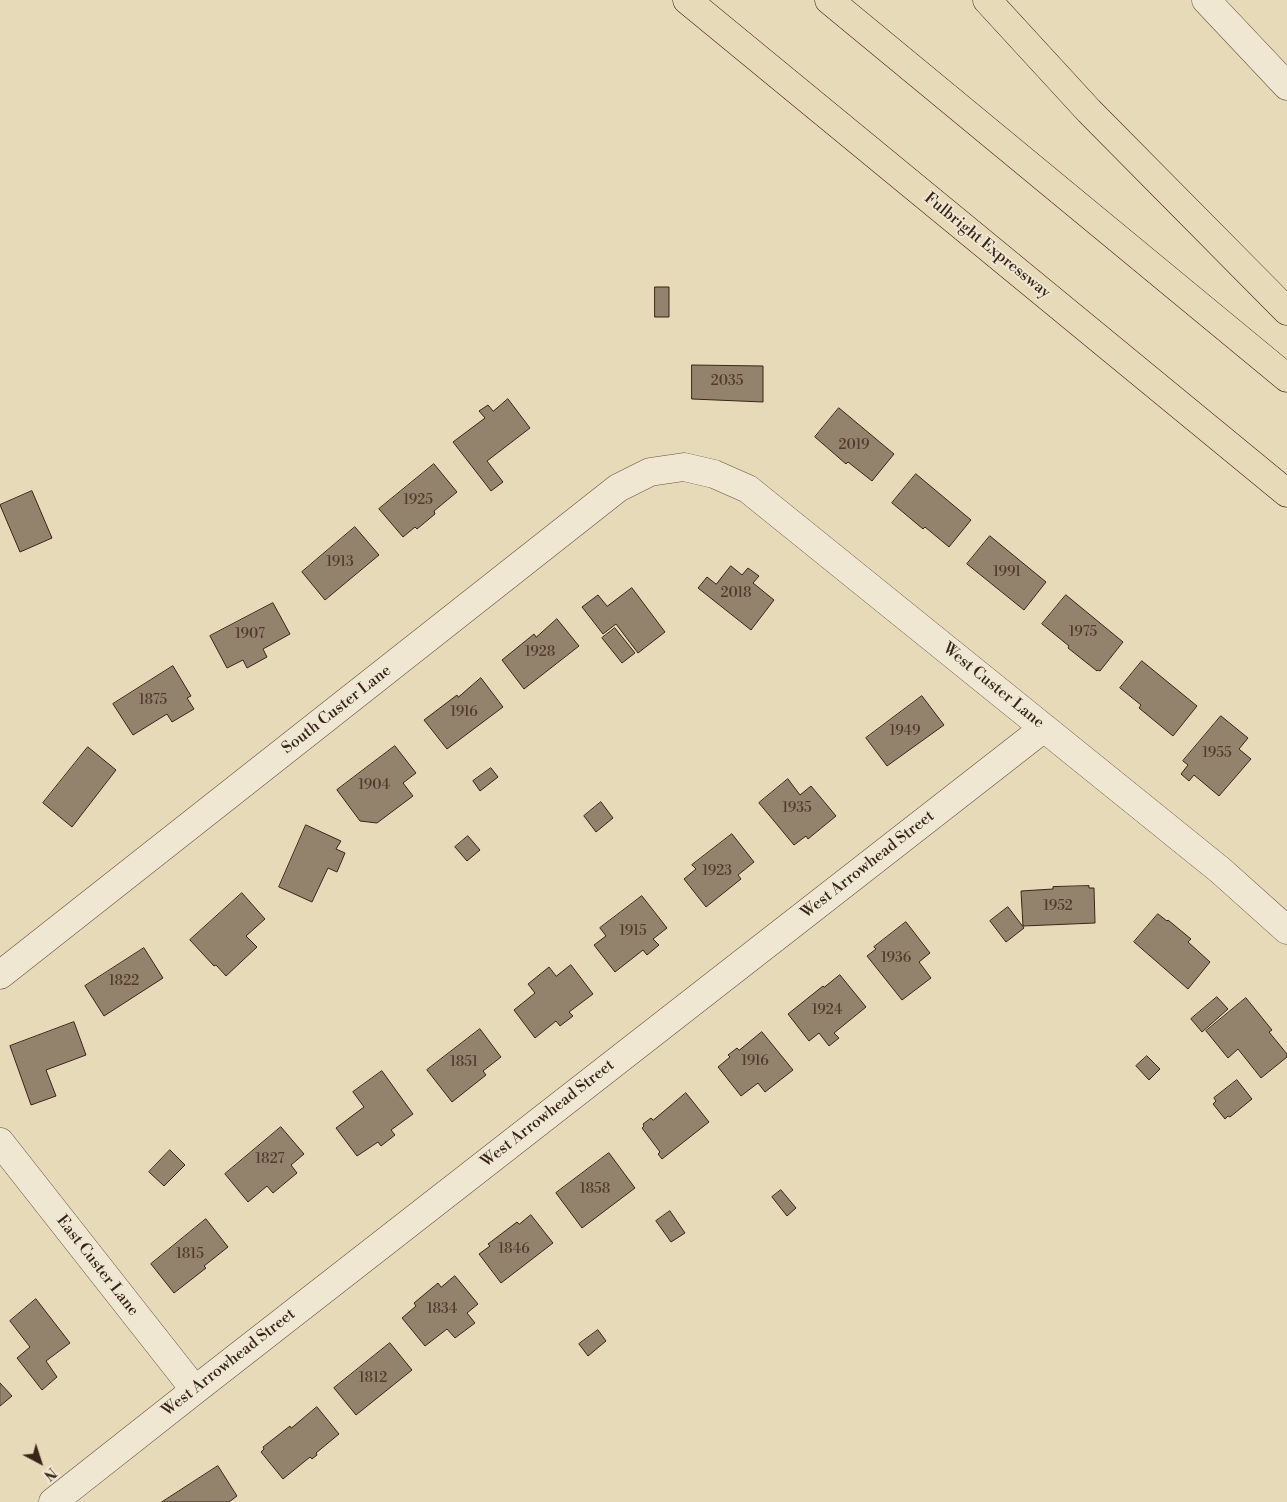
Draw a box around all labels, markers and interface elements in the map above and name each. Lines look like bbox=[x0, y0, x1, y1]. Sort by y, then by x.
street label: Fulbright Expressway bbox=[920, 189, 1054, 303]
house number: 2035 bbox=[711, 374, 743, 390]
house number: 2019 bbox=[839, 438, 869, 454]
house number: 1925 bbox=[403, 493, 433, 509]
house number: 1913 bbox=[326, 555, 354, 571]
house number: 1991 bbox=[993, 565, 1021, 581]
house number: 2018 bbox=[720, 586, 752, 602]
house number: 1975 bbox=[1069, 625, 1097, 641]
house number: 1907 bbox=[235, 627, 265, 643]
street label: West Custer Lane bbox=[938, 639, 1048, 733]
house number: 1928 bbox=[525, 645, 555, 661]
street label: South Custer Lane bbox=[279, 661, 395, 759]
house number: 1875 bbox=[139, 693, 167, 709]
house number: 1916 bbox=[450, 705, 478, 721]
house number: 1949 bbox=[890, 724, 920, 740]
house number: 1955 bbox=[1202, 746, 1232, 762]
house number: 1904 bbox=[358, 778, 390, 794]
house number: 1935 bbox=[782, 801, 812, 817]
street label: West Arrowhead Street bbox=[798, 807, 938, 923]
house number: 1923 bbox=[702, 864, 732, 880]
house number: 1952 bbox=[1043, 899, 1073, 915]
house number: 1915 bbox=[619, 924, 647, 940]
house number: 1936 bbox=[881, 951, 911, 967]
house number: 1822 bbox=[109, 974, 139, 990]
house number: 1924 bbox=[812, 1003, 842, 1019]
house number: 1916 bbox=[741, 1054, 769, 1070]
house number: 1851 bbox=[450, 1055, 478, 1071]
street label: West Arrowhead Street bbox=[478, 1056, 618, 1172]
house number: 1827 bbox=[255, 1152, 285, 1168]
house number: 1858 bbox=[580, 1182, 610, 1198]
street label: East Custer Lane bbox=[52, 1212, 142, 1320]
house number: 1846 bbox=[498, 1242, 530, 1258]
house number: 1815 bbox=[176, 1247, 204, 1263]
house number: 1834 bbox=[427, 1302, 457, 1318]
street label: West Arrowhead Street bbox=[159, 1305, 299, 1421]
house number: 1812 bbox=[359, 1371, 387, 1387]
north arrow bbox=[15, 1437, 65, 1487]
text: N bbox=[40, 1463, 60, 1484]

